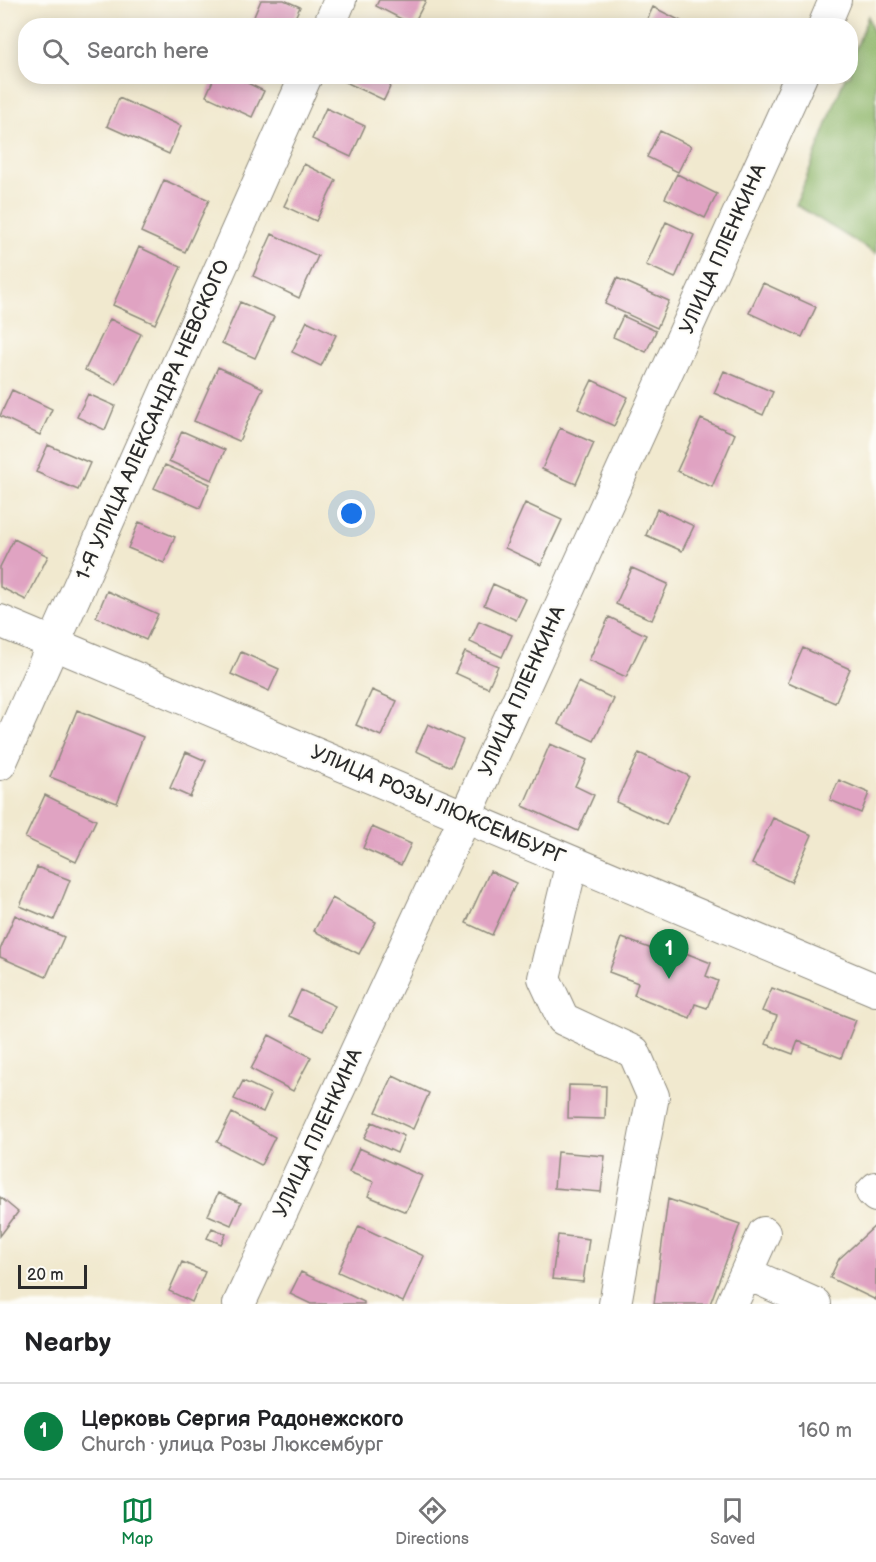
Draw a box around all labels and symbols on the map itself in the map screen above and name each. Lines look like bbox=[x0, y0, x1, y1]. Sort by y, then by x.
street label: УЛИЦА ПЛЕНКИНА bbox=[675, 159, 772, 338]
street label: 1-Я УЛИЦА АЛЕКСАНДРА НЕВСКОГО bbox=[71, 256, 235, 584]
your location bbox=[337, 499, 366, 528]
street label: УЛИЦА ПЛЕНКИНА bbox=[474, 601, 571, 780]
street label: УЛИЦА РОЗЫ ЛЮКСЕМБУРГ bbox=[307, 740, 569, 870]
pin: 1 bbox=[650, 930, 688, 979]
street label: УЛИЦА ПЛЕНКИНА bbox=[268, 1044, 368, 1221]
scale bar bbox=[18, 1262, 87, 1290]

